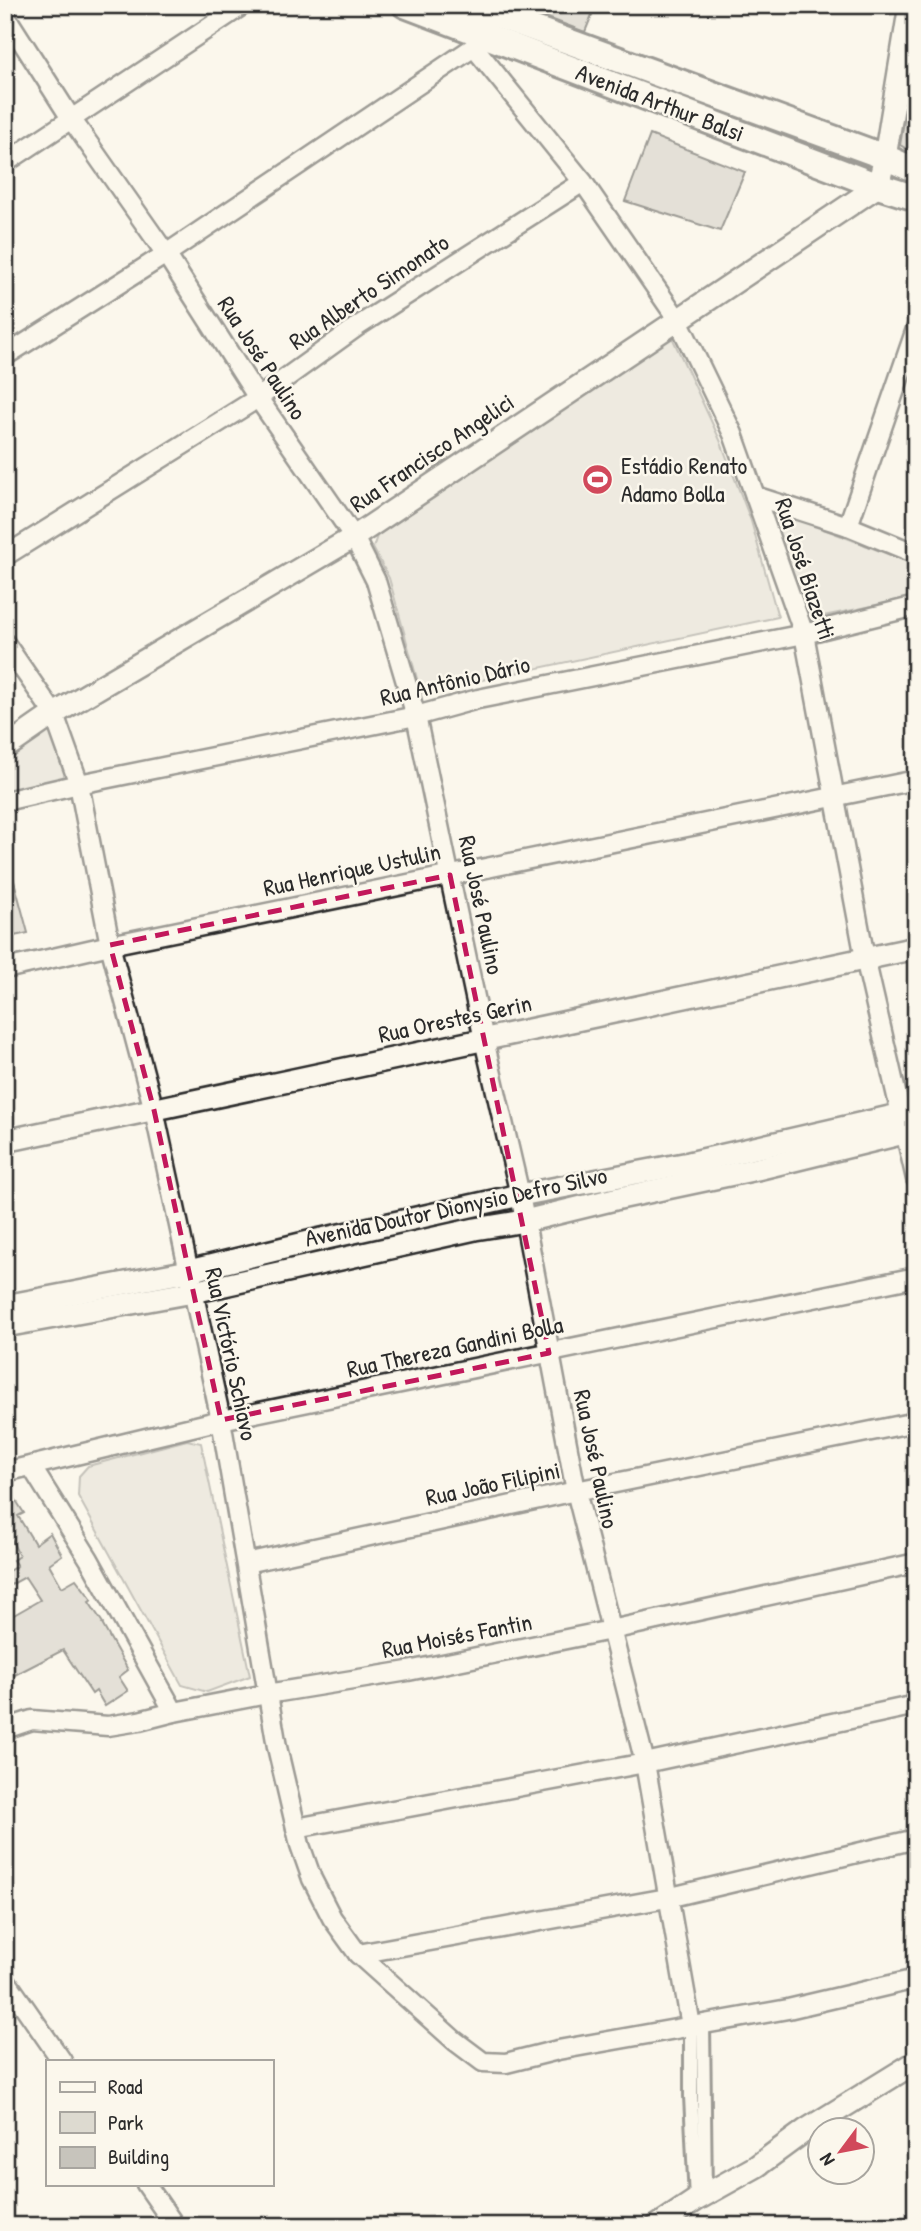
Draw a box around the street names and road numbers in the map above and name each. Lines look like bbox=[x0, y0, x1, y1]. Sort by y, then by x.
street label: Avenida Arthur Balsi bbox=[572, 55, 749, 149]
street label: Rua Alberto Simonato bbox=[282, 226, 455, 357]
street label: Rua José Paulino bbox=[211, 290, 315, 426]
street label: Rua Francisco Angelici bbox=[343, 385, 520, 519]
street label: Rua José Biazetti bbox=[768, 494, 844, 644]
street label: Rua Antônio Dário bbox=[377, 647, 533, 713]
street label: Rua José Paulino bbox=[452, 832, 512, 977]
street label: Rua Henrique Ustulin bbox=[260, 835, 443, 903]
street label: Rua Orestes Gerin bbox=[375, 986, 534, 1050]
street label: Avenida Doutor Dionysio Defro Silvo bbox=[302, 1158, 610, 1254]
street label: Rua Victório Schiavo bbox=[198, 1264, 266, 1443]
street label: Rua Thereza Gandini Bolla bbox=[344, 1307, 566, 1385]
street label: Rua José Paulino bbox=[567, 1386, 627, 1531]
street label: Rua João Filipini bbox=[423, 1453, 563, 1513]
street label: Rua Moisés Fantin bbox=[379, 1605, 534, 1665]

